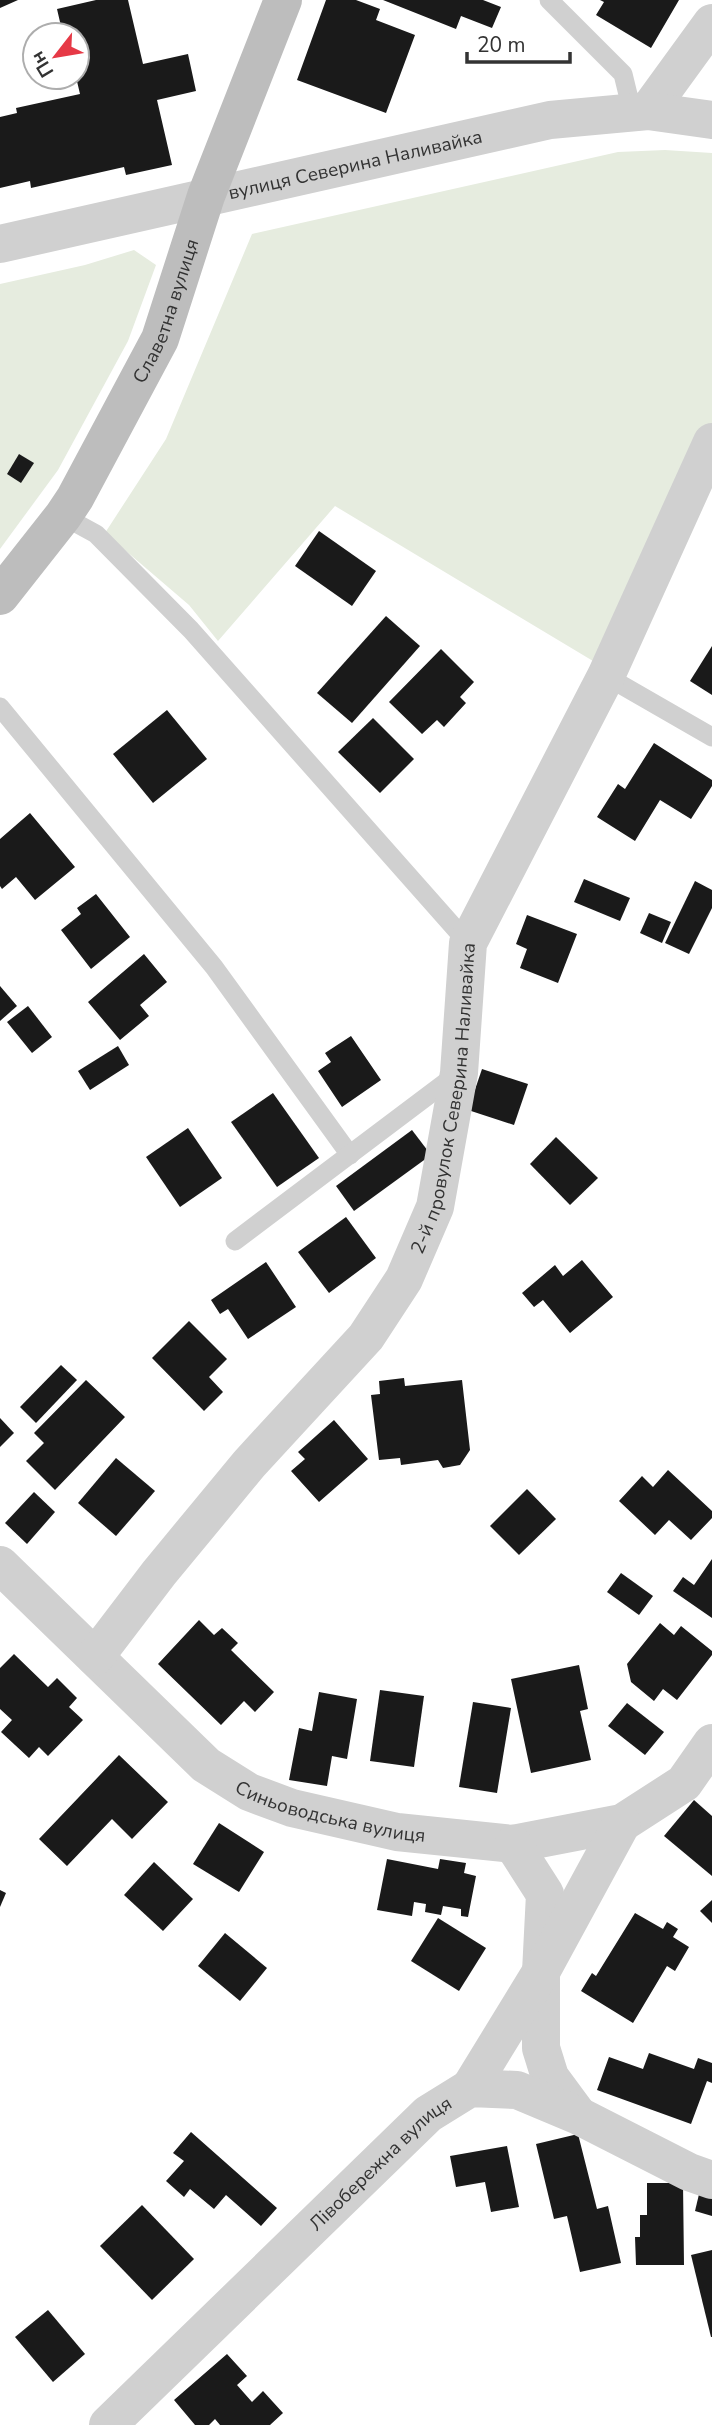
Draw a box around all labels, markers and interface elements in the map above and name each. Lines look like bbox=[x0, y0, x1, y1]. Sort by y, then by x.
north arrow bbox=[21, 21, 91, 91]
scale bar bbox=[467, 21, 570, 65]
text: 20 m bbox=[477, 31, 526, 59]
text: Пн bbox=[24, 46, 60, 82]
street label: вулиця Северина Наливайка bbox=[226, 124, 485, 206]
street label: Славетна вулиця bbox=[127, 236, 205, 388]
street label: 2-й провулок Северина Наливайка bbox=[404, 942, 482, 1258]
street label: Синьоводська вулиця bbox=[230, 1774, 427, 1849]
street label: Лівобережна вулиця bbox=[304, 2090, 457, 2237]

